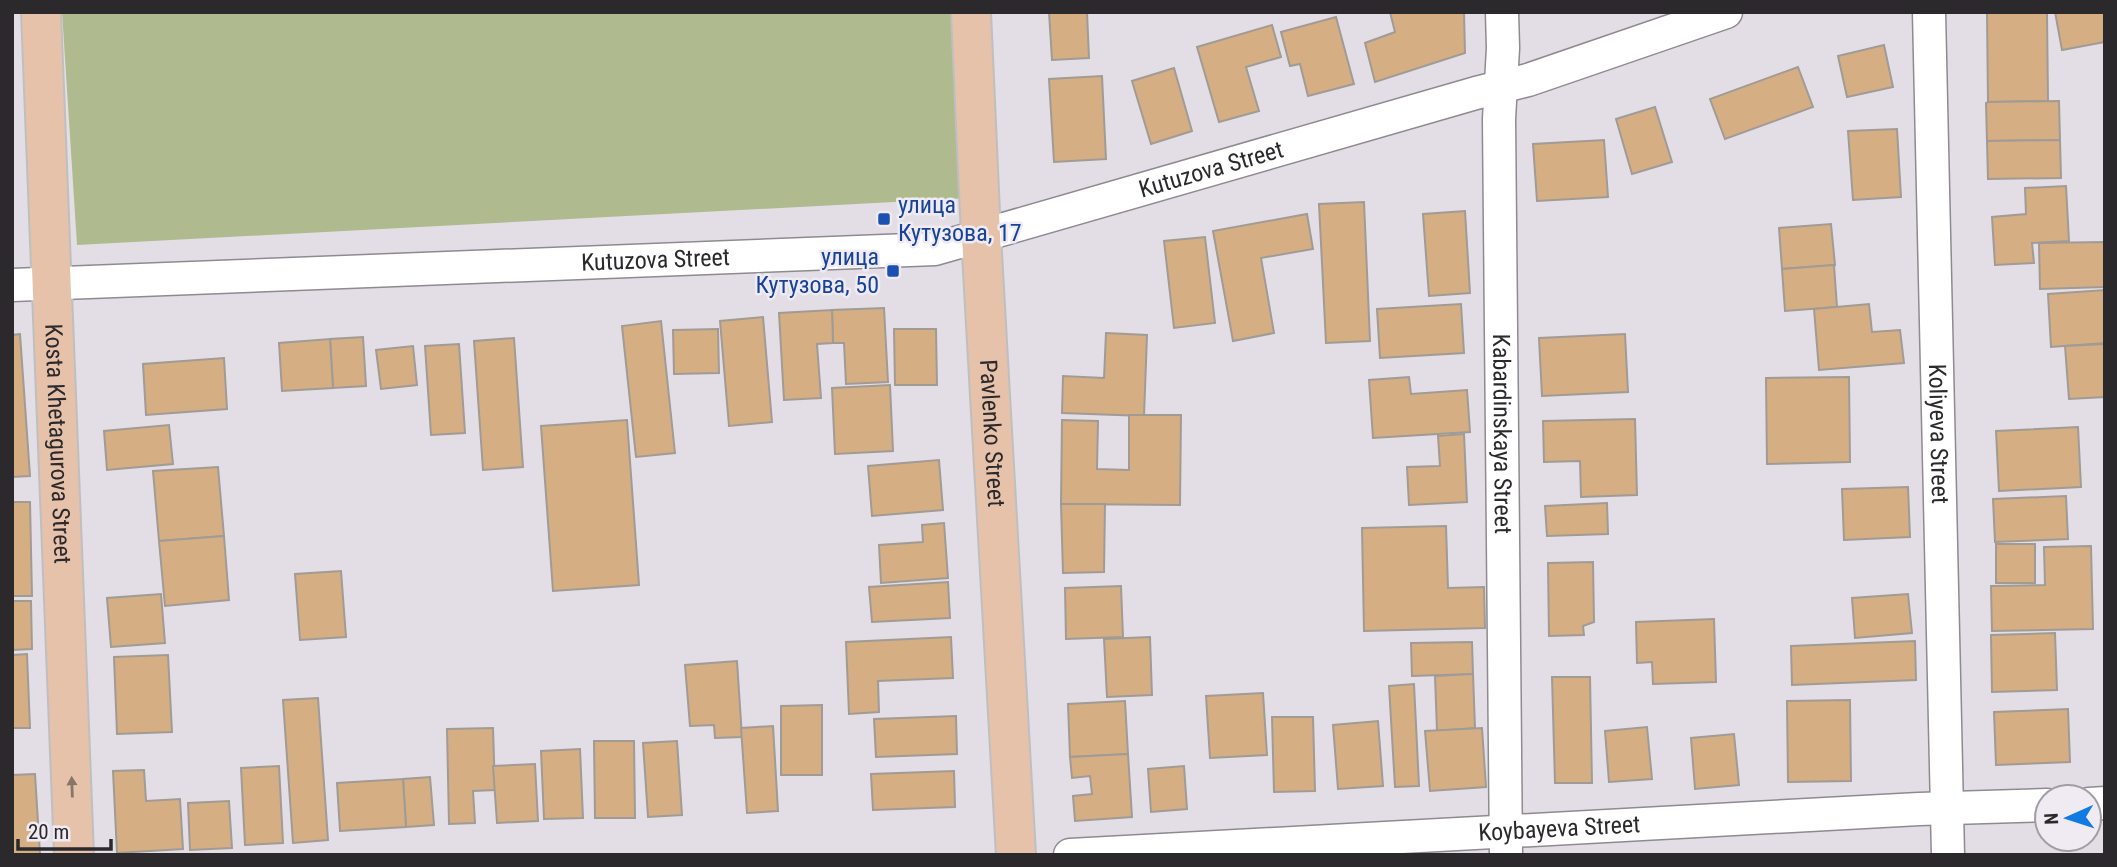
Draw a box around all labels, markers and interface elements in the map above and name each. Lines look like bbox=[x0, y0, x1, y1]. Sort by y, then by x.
street label: Kutuzova Street bbox=[1136, 135, 1286, 203]
place label: улица Кутузова, 17 bbox=[898, 191, 1022, 247]
marker: улица Кутузова, 17 bbox=[876, 211, 892, 227]
street label: Kutuzova Street bbox=[581, 243, 730, 277]
place label: улица Кутузова, 50 bbox=[755, 243, 879, 299]
marker: улица Кутузова, 50 bbox=[885, 263, 901, 279]
street label: Kosta Khetagurova Street bbox=[39, 323, 77, 564]
street label: Kabardinskaya Street bbox=[1487, 334, 1517, 534]
street label: Pavlenko Street bbox=[974, 359, 1010, 508]
street label: Koliyeva Street bbox=[1923, 364, 1954, 504]
one-way arrow bbox=[66, 775, 77, 797]
north arrow bbox=[2033, 783, 2103, 853]
scale bar bbox=[18, 808, 110, 852]
street label: Koybayeva Street bbox=[1478, 810, 1641, 847]
text: N bbox=[2040, 812, 2063, 825]
text: 20 m bbox=[28, 820, 69, 844]

